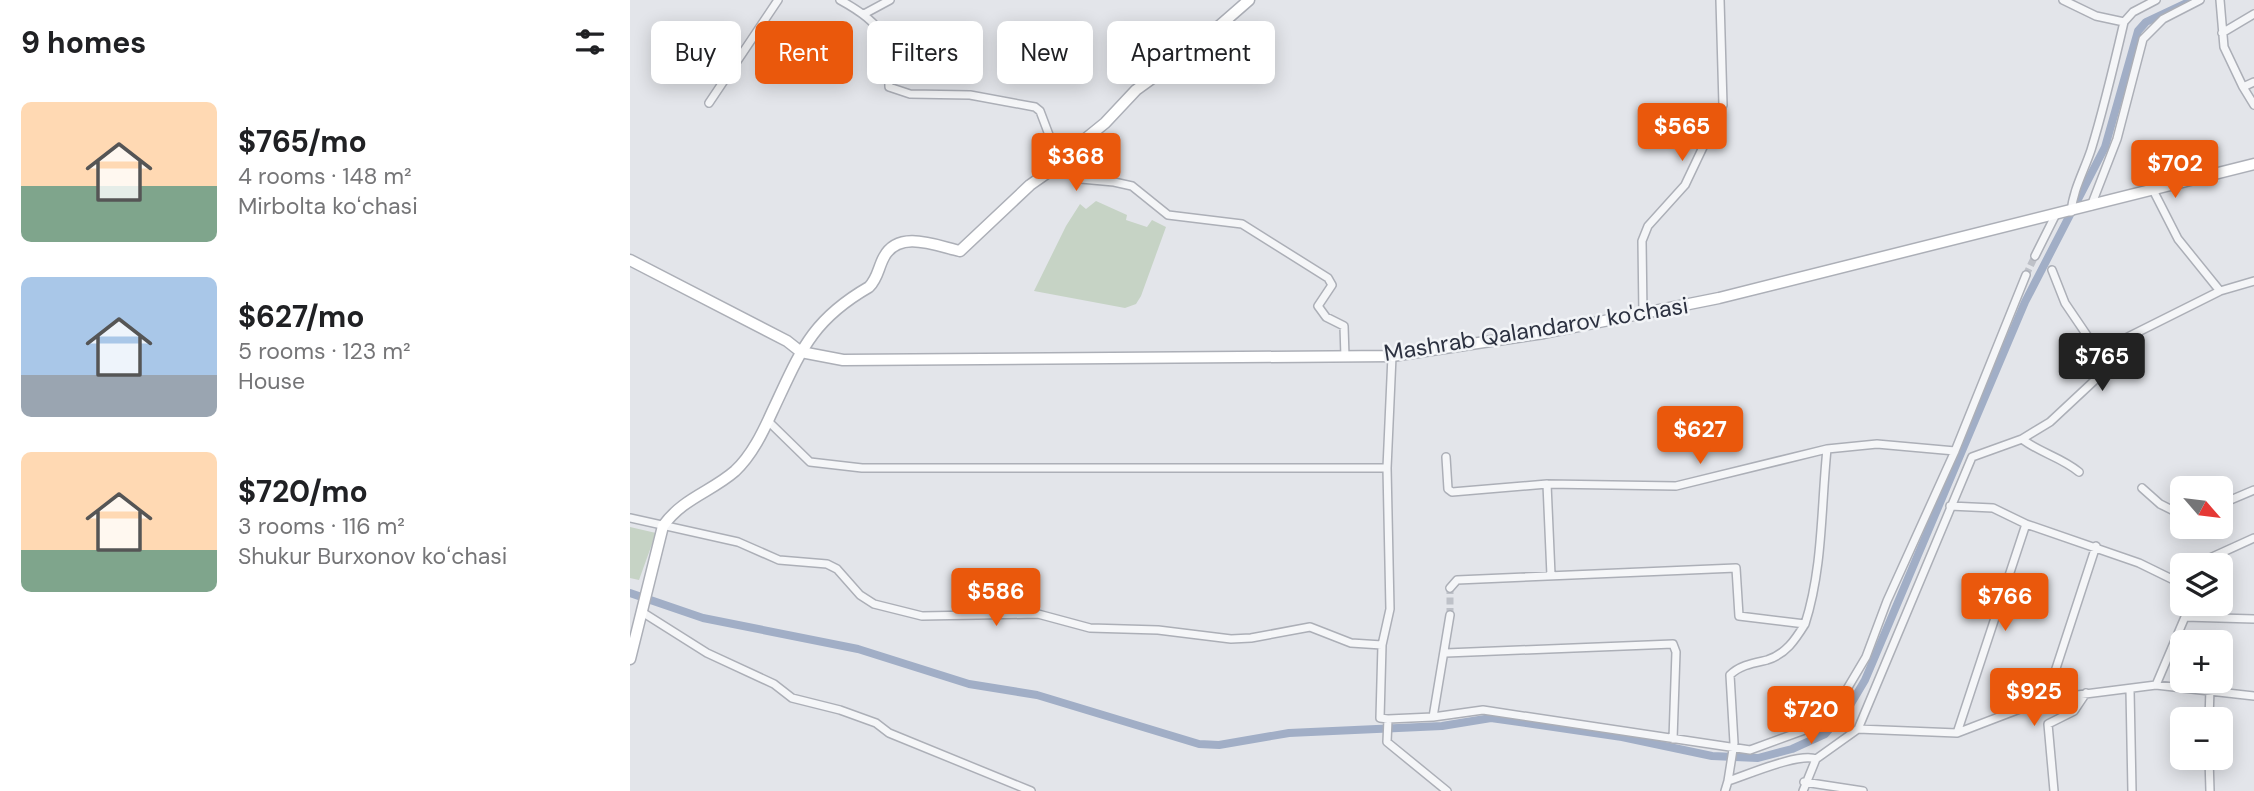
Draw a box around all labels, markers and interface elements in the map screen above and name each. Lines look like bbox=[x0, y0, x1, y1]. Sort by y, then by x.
chip: Buy bbox=[651, 21, 741, 84]
chip: Rent bbox=[755, 21, 853, 84]
chip: Filters bbox=[867, 21, 983, 84]
chip: New bbox=[997, 21, 1093, 84]
chip: Apartment bbox=[1107, 21, 1275, 84]
text: 9 homes bbox=[21, 23, 146, 62]
icon: filters bbox=[571, 23, 609, 61]
pin: $565 bbox=[1641, 104, 1723, 163]
text: $565 bbox=[1654, 111, 1710, 141]
text: $765/mo bbox=[238, 122, 367, 161]
icon: home bbox=[77, 130, 161, 214]
pin: $368 bbox=[1035, 134, 1117, 193]
pin: $702 bbox=[2134, 140, 2216, 200]
text: $368 bbox=[1048, 141, 1104, 171]
text: $702 bbox=[2147, 148, 2203, 178]
text: 4 rooms · 148 m² bbox=[238, 161, 412, 191]
text: Mirbolta koʻchasi bbox=[238, 191, 418, 221]
street label: Mashrab Qalandarov ko'chasi bbox=[1382, 290, 1690, 368]
text: $627/mo bbox=[238, 297, 364, 336]
icon: home bbox=[77, 305, 161, 389]
pin: $765 bbox=[2061, 334, 2143, 393]
text: 5 rooms · 123 m² bbox=[238, 336, 411, 366]
text: $765 bbox=[2075, 341, 2129, 371]
text: House bbox=[238, 366, 305, 396]
pin: $627 bbox=[1659, 406, 1741, 466]
text: $627 bbox=[1673, 414, 1727, 444]
text: $720/mo bbox=[238, 472, 368, 511]
north arrow bbox=[2170, 476, 2233, 539]
map controls bbox=[2170, 476, 2233, 770]
icon: home bbox=[77, 480, 161, 564]
text: 3 rooms · 116 m² bbox=[238, 511, 405, 541]
text: Shukur Burxonov koʻchasi bbox=[238, 541, 507, 571]
button: layers bbox=[2170, 553, 2233, 616]
pin: $586 bbox=[955, 568, 1037, 628]
pin: $766 bbox=[1964, 574, 2046, 633]
text: $586 bbox=[967, 576, 1025, 606]
text: $766 bbox=[1977, 581, 2033, 611]
button: + bbox=[2170, 630, 2233, 693]
pin: $925 bbox=[1993, 668, 2075, 728]
text: $925 bbox=[2006, 676, 2062, 706]
pin: $720 bbox=[1770, 686, 1852, 746]
text: $720 bbox=[1783, 694, 1839, 724]
button: − bbox=[2170, 707, 2233, 770]

